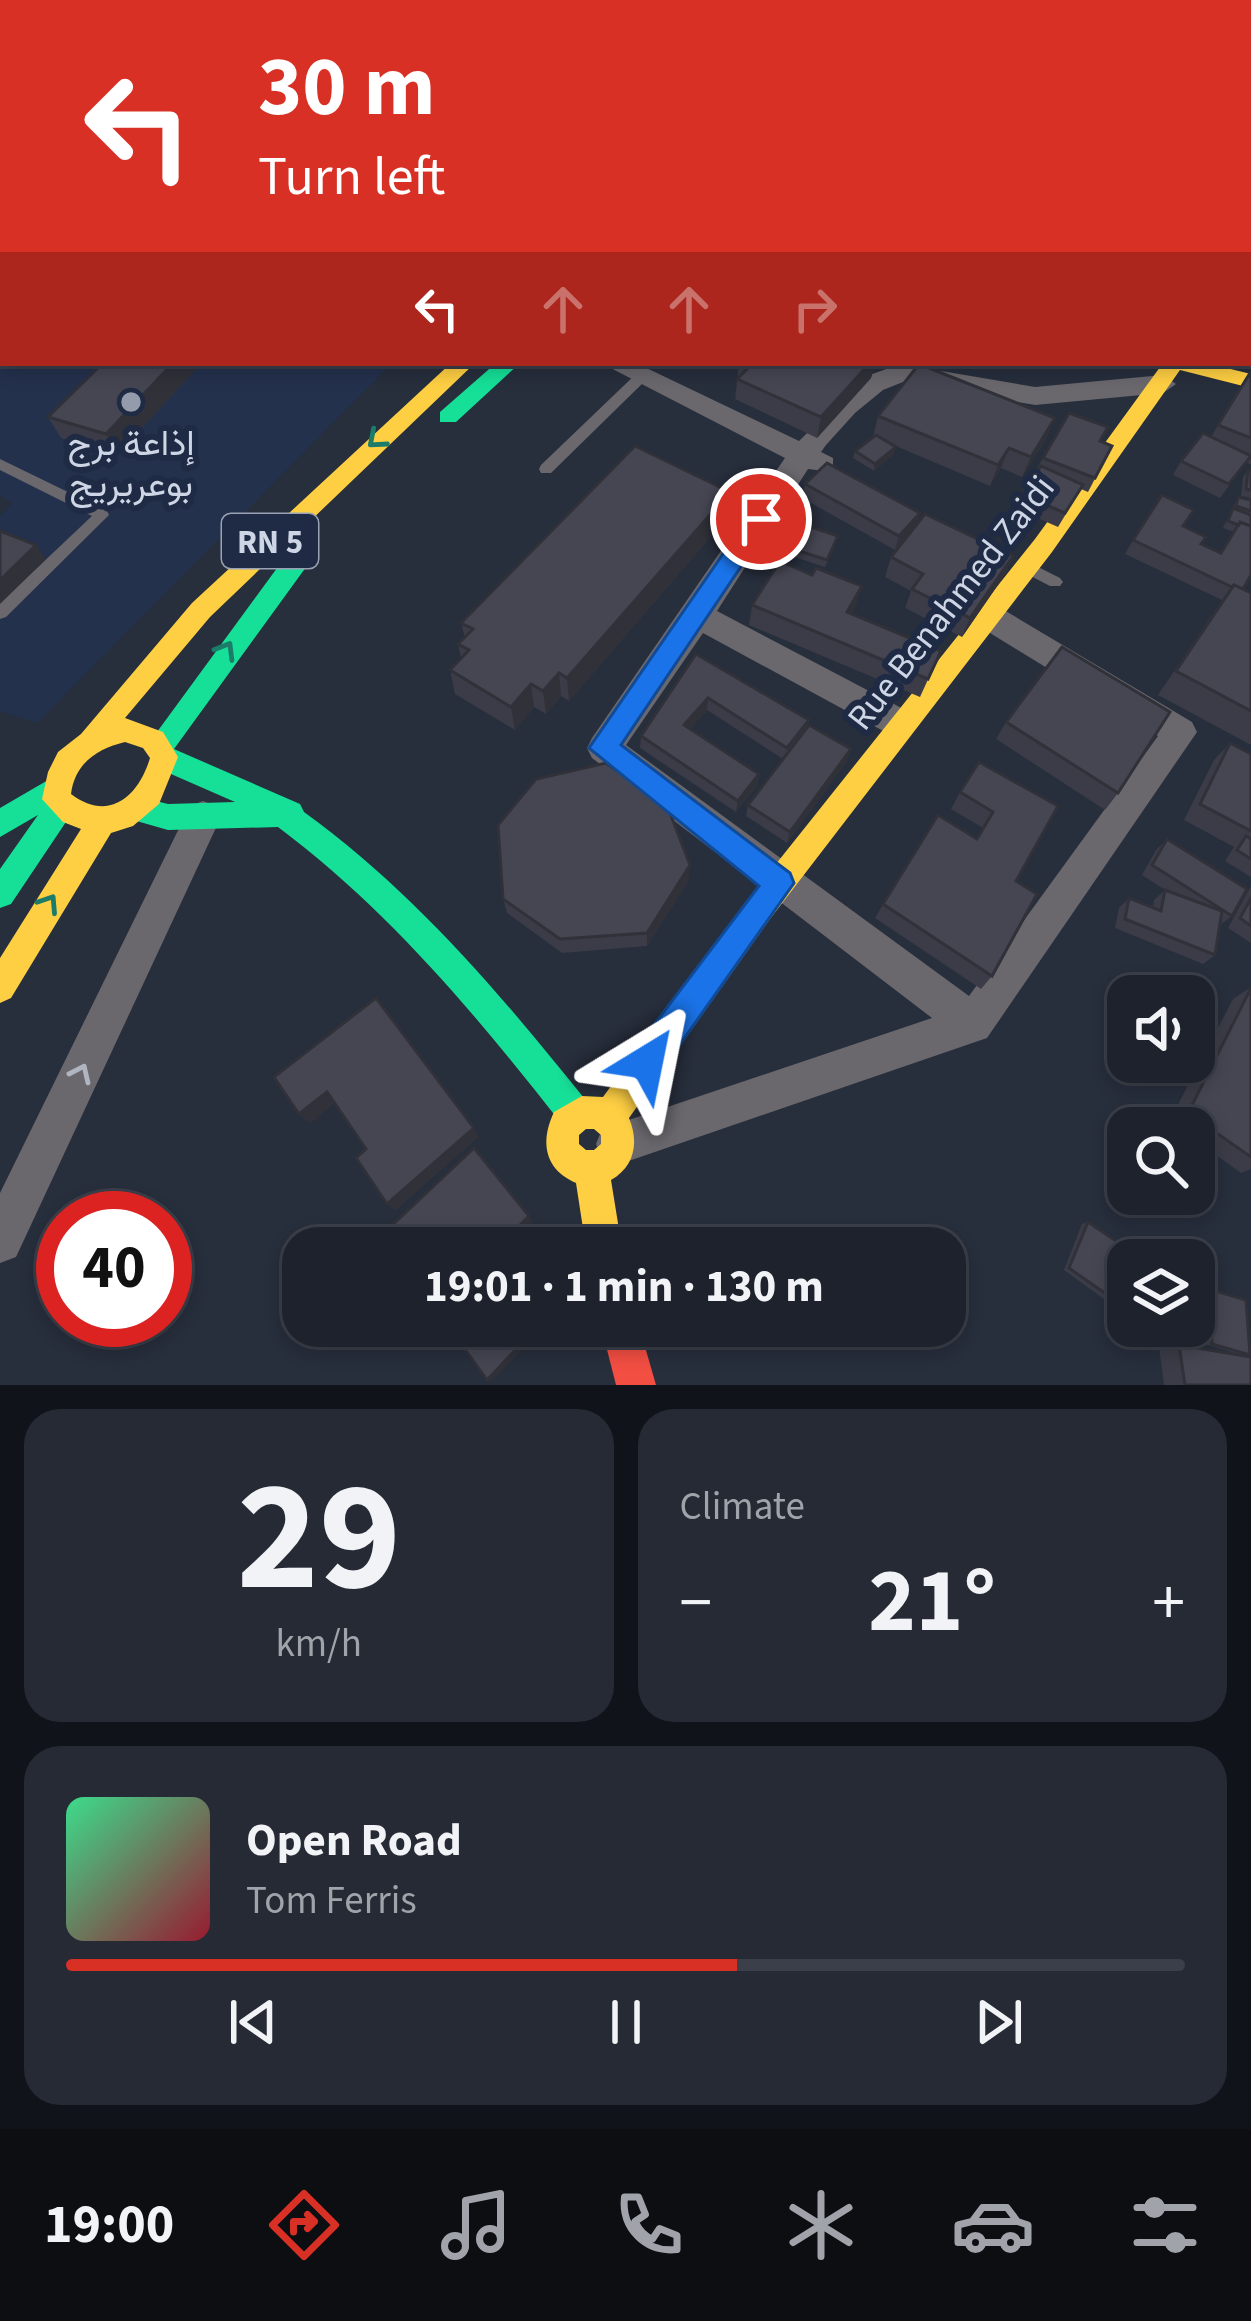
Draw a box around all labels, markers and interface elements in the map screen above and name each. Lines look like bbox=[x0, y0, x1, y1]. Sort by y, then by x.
text: 30 m bbox=[258, 28, 436, 148]
icon: left bbox=[60, 48, 216, 204]
text: Turn left bbox=[258, 139, 445, 216]
icon: left bbox=[404, 276, 470, 342]
icon: ahead bbox=[530, 276, 596, 342]
icon: ahead bbox=[656, 276, 722, 342]
icon: right bbox=[782, 276, 848, 342]
marker: إذاعة برج بوعريريج bbox=[118, 389, 144, 415]
place label: إذاعة برج بوعريريج bbox=[67, 418, 195, 510]
one-way arrow bbox=[369, 426, 390, 447]
street label: Rue Benahmed Zaidi bbox=[835, 465, 1067, 741]
pin bbox=[710, 468, 812, 570]
icon: arrive bbox=[728, 486, 794, 552]
road number: RN 5 bbox=[222, 514, 318, 568]
one-way arrow bbox=[212, 641, 234, 663]
one-way arrow bbox=[34, 895, 56, 917]
map controls bbox=[1107, 975, 1215, 1347]
button: sound bbox=[1107, 975, 1215, 1083]
position arrow bbox=[584, 999, 710, 1125]
one-way arrow bbox=[67, 1064, 90, 1085]
button: search bbox=[1107, 1107, 1215, 1215]
speed limit sign: 40 bbox=[36, 1191, 192, 1347]
button: layers bbox=[1107, 1239, 1215, 1347]
text: 19:01 · 1 min · 130 m bbox=[424, 1255, 824, 1319]
text: 29 bbox=[236, 1427, 401, 1649]
text: Climate bbox=[680, 1479, 805, 1535]
text: 21° bbox=[868, 1538, 996, 1666]
text: − bbox=[680, 1556, 712, 1650]
text: + bbox=[1152, 1556, 1185, 1650]
text: km/h bbox=[275, 1616, 362, 1672]
text: Open Road bbox=[246, 1809, 462, 1873]
text: Tom Ferris bbox=[246, 1873, 417, 1929]
icon: previous bbox=[220, 1989, 286, 2055]
icon: pause bbox=[593, 1989, 659, 2055]
icon: next bbox=[966, 1989, 1032, 2055]
icon: directions bbox=[262, 2183, 346, 2267]
icon: music bbox=[434, 2183, 518, 2267]
icon: phone bbox=[607, 2183, 691, 2267]
icon: climate bbox=[779, 2183, 863, 2267]
icon: car bbox=[951, 2183, 1035, 2267]
icon: filters bbox=[1123, 2183, 1207, 2267]
text: 19:00 bbox=[44, 2187, 174, 2264]

